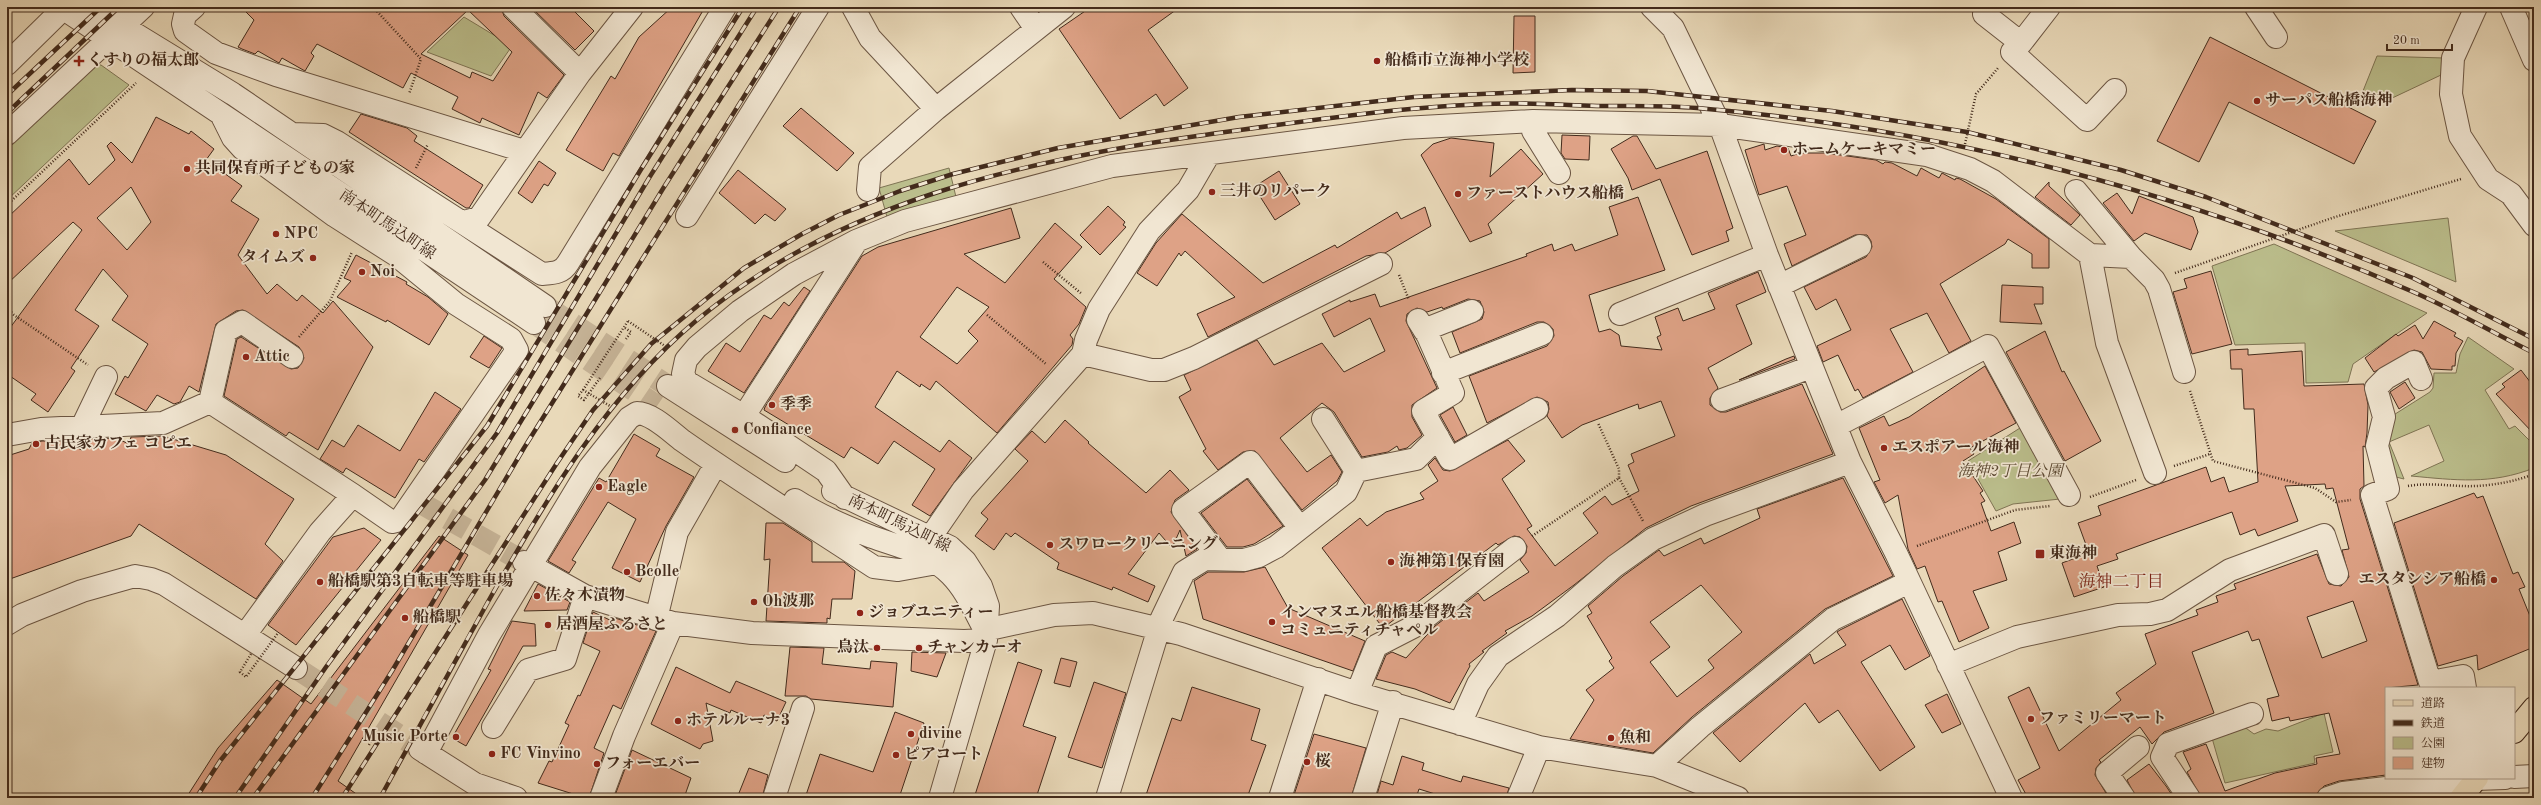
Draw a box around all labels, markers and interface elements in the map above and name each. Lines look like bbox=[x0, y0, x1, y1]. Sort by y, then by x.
scale bar bbox=[2387, 26, 2452, 52]
text: 20 m bbox=[2393, 35, 2420, 47]
place label: くすりの福太郎 bbox=[87, 51, 199, 69]
place label: 船橋市立海神小学校 bbox=[1385, 51, 1530, 69]
marker: くすりの福太郎 bbox=[74, 56, 84, 66]
marker: 船橋市立海神小学校 bbox=[1372, 56, 1382, 66]
place label: サーパス船橋海神 bbox=[2265, 91, 2392, 109]
marker: サーパス船橋海神 bbox=[2252, 96, 2262, 106]
place label: ホームケーキマミー bbox=[1792, 141, 1936, 158]
marker: ホームケーキマミー bbox=[1779, 145, 1789, 155]
place label: 共同保育所子どもの家 bbox=[195, 159, 355, 177]
marker: 共同保育所子どもの家 bbox=[182, 164, 192, 174]
place label: 三井のリパーク bbox=[1220, 182, 1332, 200]
place label: ファーストハウス船橋 bbox=[1466, 184, 1624, 202]
street label: 南本町馬込町線 bbox=[336, 185, 439, 263]
marker: 三井のリパーク bbox=[1207, 187, 1217, 197]
marker: ファーストハウス船橋 bbox=[1453, 189, 1463, 199]
place label: NPC bbox=[284, 226, 318, 242]
marker: NPC bbox=[271, 229, 281, 239]
place label: タイムズ bbox=[241, 248, 305, 266]
marker: タイムズ bbox=[308, 253, 318, 263]
place label: Noi bbox=[370, 264, 395, 280]
marker: Noi bbox=[357, 267, 367, 277]
place label: Attic bbox=[254, 349, 290, 365]
marker: Attic bbox=[241, 352, 251, 362]
place label: 季季 bbox=[780, 395, 812, 413]
marker: 季季 bbox=[767, 400, 777, 410]
place label: Confiance bbox=[743, 422, 812, 438]
marker: Confiance bbox=[730, 425, 740, 435]
place label: 古民家カフェ コピエ bbox=[44, 434, 192, 452]
place label: エスポアール海神 bbox=[1892, 438, 2019, 456]
marker: 古民家カフェ コピエ bbox=[31, 439, 41, 449]
marker: エスポアール海神 bbox=[1879, 443, 1889, 453]
park label: 海神2丁目公園 bbox=[1957, 462, 2066, 480]
place label: Eagle bbox=[607, 479, 648, 495]
marker: Eagle bbox=[594, 482, 604, 492]
street label: 南本町馬込町線 bbox=[845, 490, 954, 556]
place label: スワロークリーニング bbox=[1058, 535, 1218, 553]
marker: スワロークリーニング bbox=[1045, 540, 1055, 550]
place label: 東海神 bbox=[2049, 544, 2097, 562]
marker: 東海神 bbox=[2034, 548, 2046, 560]
place label: 海神第1保育園 bbox=[1399, 552, 1504, 570]
marker: 海神第1保育園 bbox=[1386, 557, 1396, 567]
place label: Bcolle bbox=[635, 564, 679, 580]
marker: Bcolle bbox=[622, 567, 632, 577]
place label: エスタンシア船橋 bbox=[2358, 570, 2486, 588]
place label: 船橋駅第3自転車等駐車場 bbox=[328, 572, 513, 590]
district label: 海神二丁目 bbox=[2079, 572, 2164, 591]
marker: エスタンシア船橋 bbox=[2489, 575, 2499, 585]
marker: 船橋駅第3自転車等駐車場 bbox=[315, 577, 325, 587]
place label: 佐々木漬物 bbox=[545, 586, 625, 604]
marker: 佐々木漬物 bbox=[532, 591, 542, 601]
place label: Oh波那 bbox=[762, 592, 814, 610]
marker: Oh波那 bbox=[749, 597, 759, 607]
place label: ジョブユニティー bbox=[868, 603, 994, 621]
place label: インマヌエル船橋基督教会 コミュニティチャペル bbox=[1280, 603, 1472, 639]
place label: 船橋駅 bbox=[413, 608, 461, 626]
marker: ジョブユニティー bbox=[855, 608, 865, 618]
marker: 船橋駅 bbox=[400, 613, 410, 623]
place label: 居酒屋ふるさと bbox=[556, 615, 668, 633]
marker: インマヌエル船橋基督教会 コミュニティチャペル bbox=[1267, 617, 1277, 627]
marker: 居酒屋ふるさと bbox=[543, 620, 553, 630]
place label: 鳥汰 bbox=[837, 638, 869, 656]
place label: チャンカーオ bbox=[927, 639, 1022, 656]
marker: 鳥汰 bbox=[872, 643, 882, 653]
marker: チャンカーオ bbox=[914, 643, 924, 653]
legend bbox=[2385, 687, 2515, 779]
text: 道路 bbox=[2421, 696, 2445, 710]
place label: ファミリーマート bbox=[2039, 710, 2167, 727]
place label: ホテルルーナ3 bbox=[686, 712, 790, 729]
marker: ファミリーマート bbox=[2026, 714, 2036, 724]
marker: ホテルルーナ3 bbox=[673, 716, 683, 726]
text: 鉄道 bbox=[2420, 716, 2445, 730]
place label: divine bbox=[919, 726, 962, 742]
place label: 魚和 bbox=[1619, 728, 1651, 746]
place label: Music Porte bbox=[363, 729, 448, 745]
marker: divine bbox=[906, 729, 916, 739]
marker: Music Porte bbox=[451, 732, 461, 742]
marker: 魚和 bbox=[1606, 733, 1616, 743]
text: 公園 bbox=[2421, 737, 2445, 750]
place label: FC Vinvino bbox=[500, 746, 581, 762]
place label: ピアコート bbox=[904, 746, 983, 763]
marker: FC Vinvino bbox=[487, 749, 497, 759]
marker: ピアコート bbox=[891, 750, 901, 760]
place label: 桜 bbox=[1315, 752, 1331, 770]
place label: フォーエバー bbox=[605, 755, 700, 772]
text: 建物 bbox=[2421, 756, 2445, 770]
marker: 桜 bbox=[1302, 757, 1312, 767]
marker: フォーエバー bbox=[592, 759, 602, 769]

